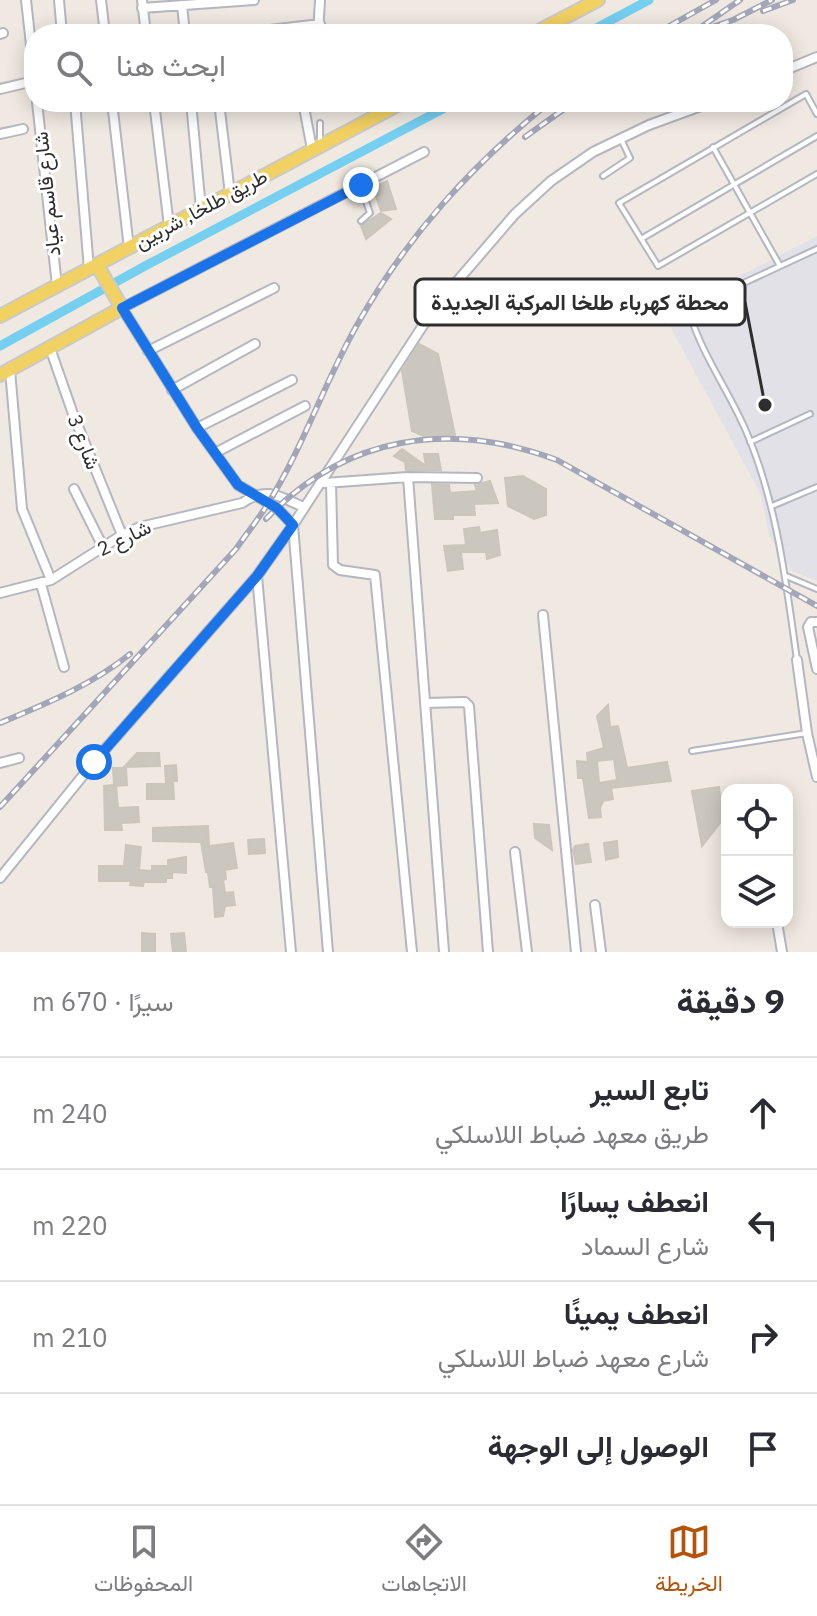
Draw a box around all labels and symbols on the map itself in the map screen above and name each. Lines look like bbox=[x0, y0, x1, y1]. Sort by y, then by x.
street label: شارع قاسم عياد bbox=[27, 130, 67, 258]
street label: طريق طلخا, شربين bbox=[130, 162, 272, 255]
route end bbox=[343, 167, 379, 203]
callout: محطة كهرباء طلخا المركبة الجديدة bbox=[415, 279, 745, 325]
text: محطة كهرباء طلخا المركبة الجديدة bbox=[431, 287, 729, 316]
street label: شارع 3 bbox=[61, 410, 107, 474]
street label: شارع 2 bbox=[92, 513, 156, 563]
route start bbox=[76, 744, 112, 780]

